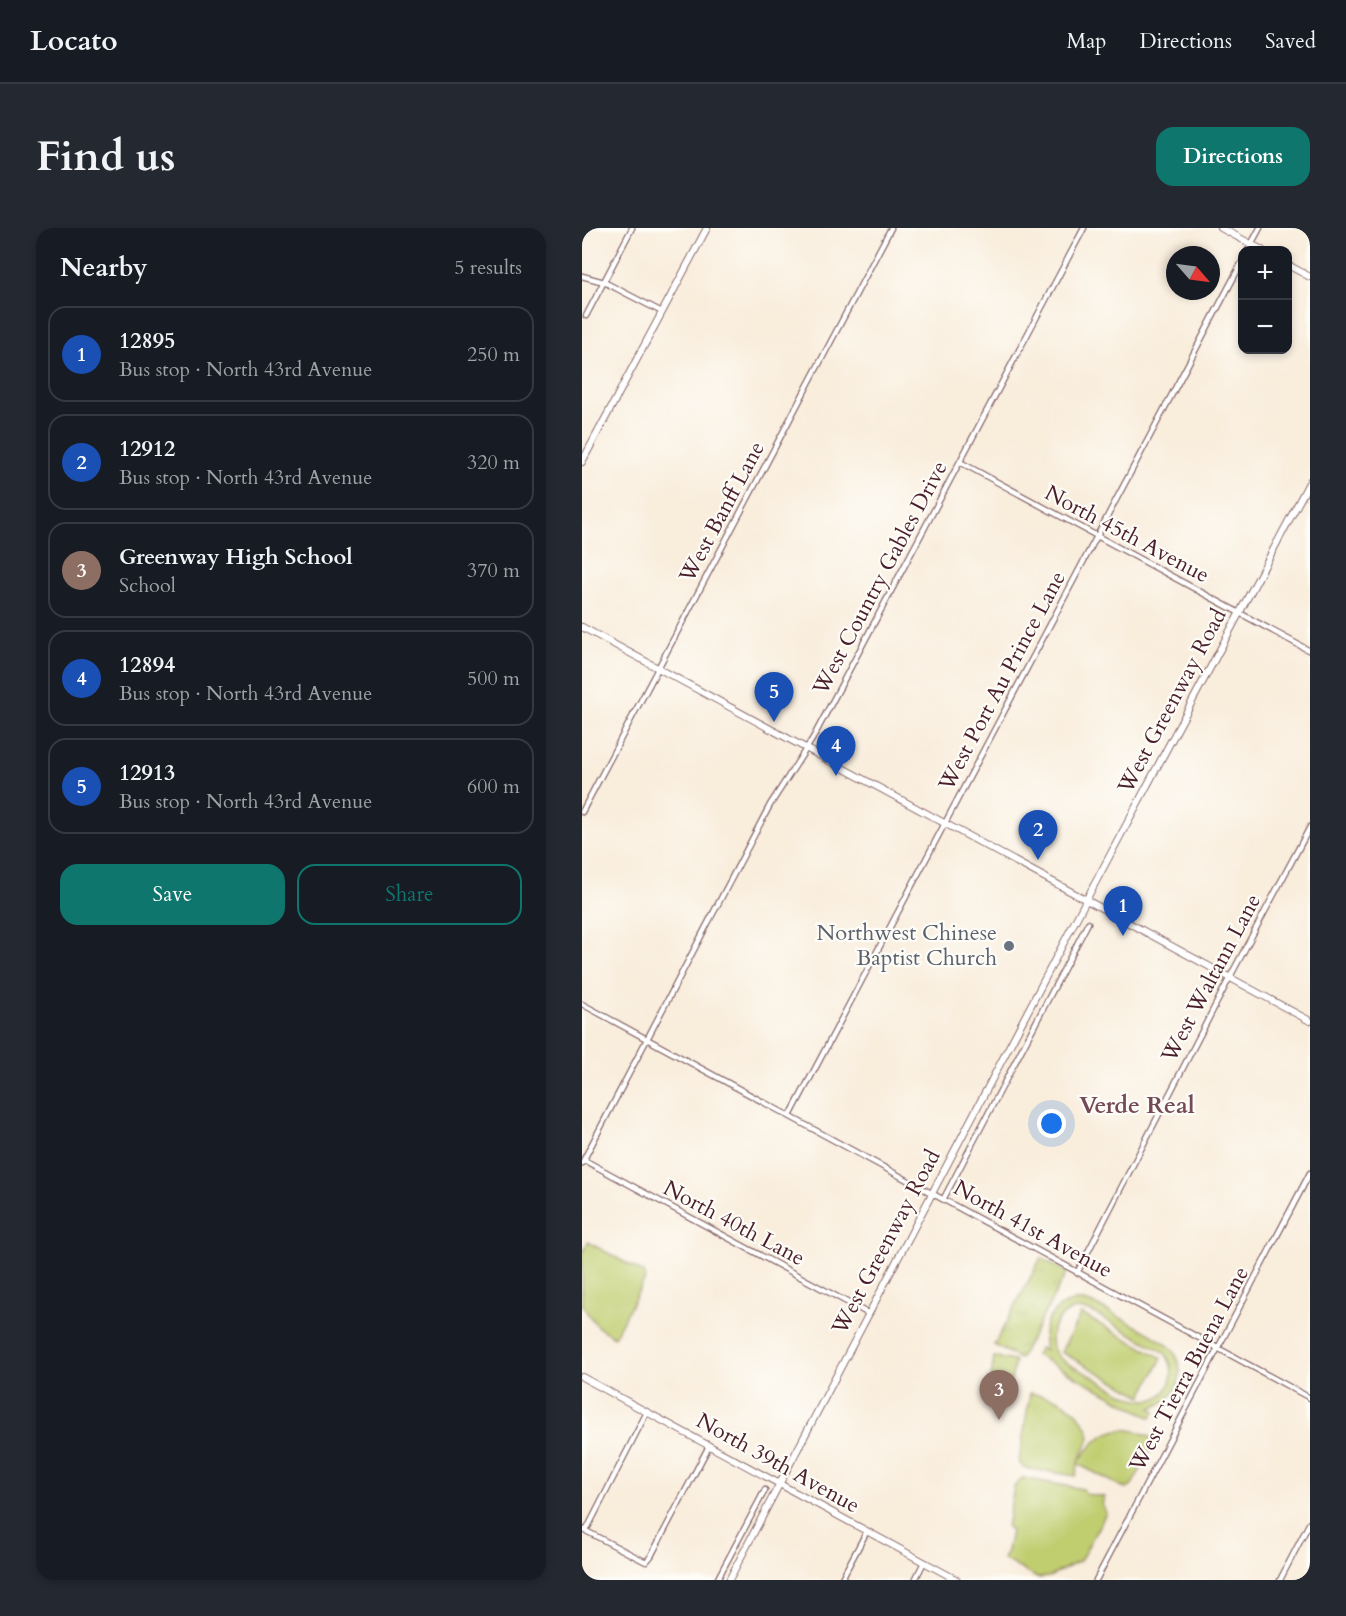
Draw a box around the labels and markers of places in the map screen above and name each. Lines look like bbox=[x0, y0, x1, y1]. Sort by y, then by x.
pin: 5 bbox=[754, 672, 794, 722]
pin: 4 bbox=[816, 726, 856, 776]
pin: 2 bbox=[1018, 810, 1058, 860]
pin: 1 bbox=[1104, 886, 1142, 936]
place label: Northwest Chinese Baptist Church bbox=[817, 918, 997, 973]
marker: Northwest Chinese Baptist Church bbox=[1002, 939, 1016, 953]
pin: 3 bbox=[980, 1370, 1018, 1420]

